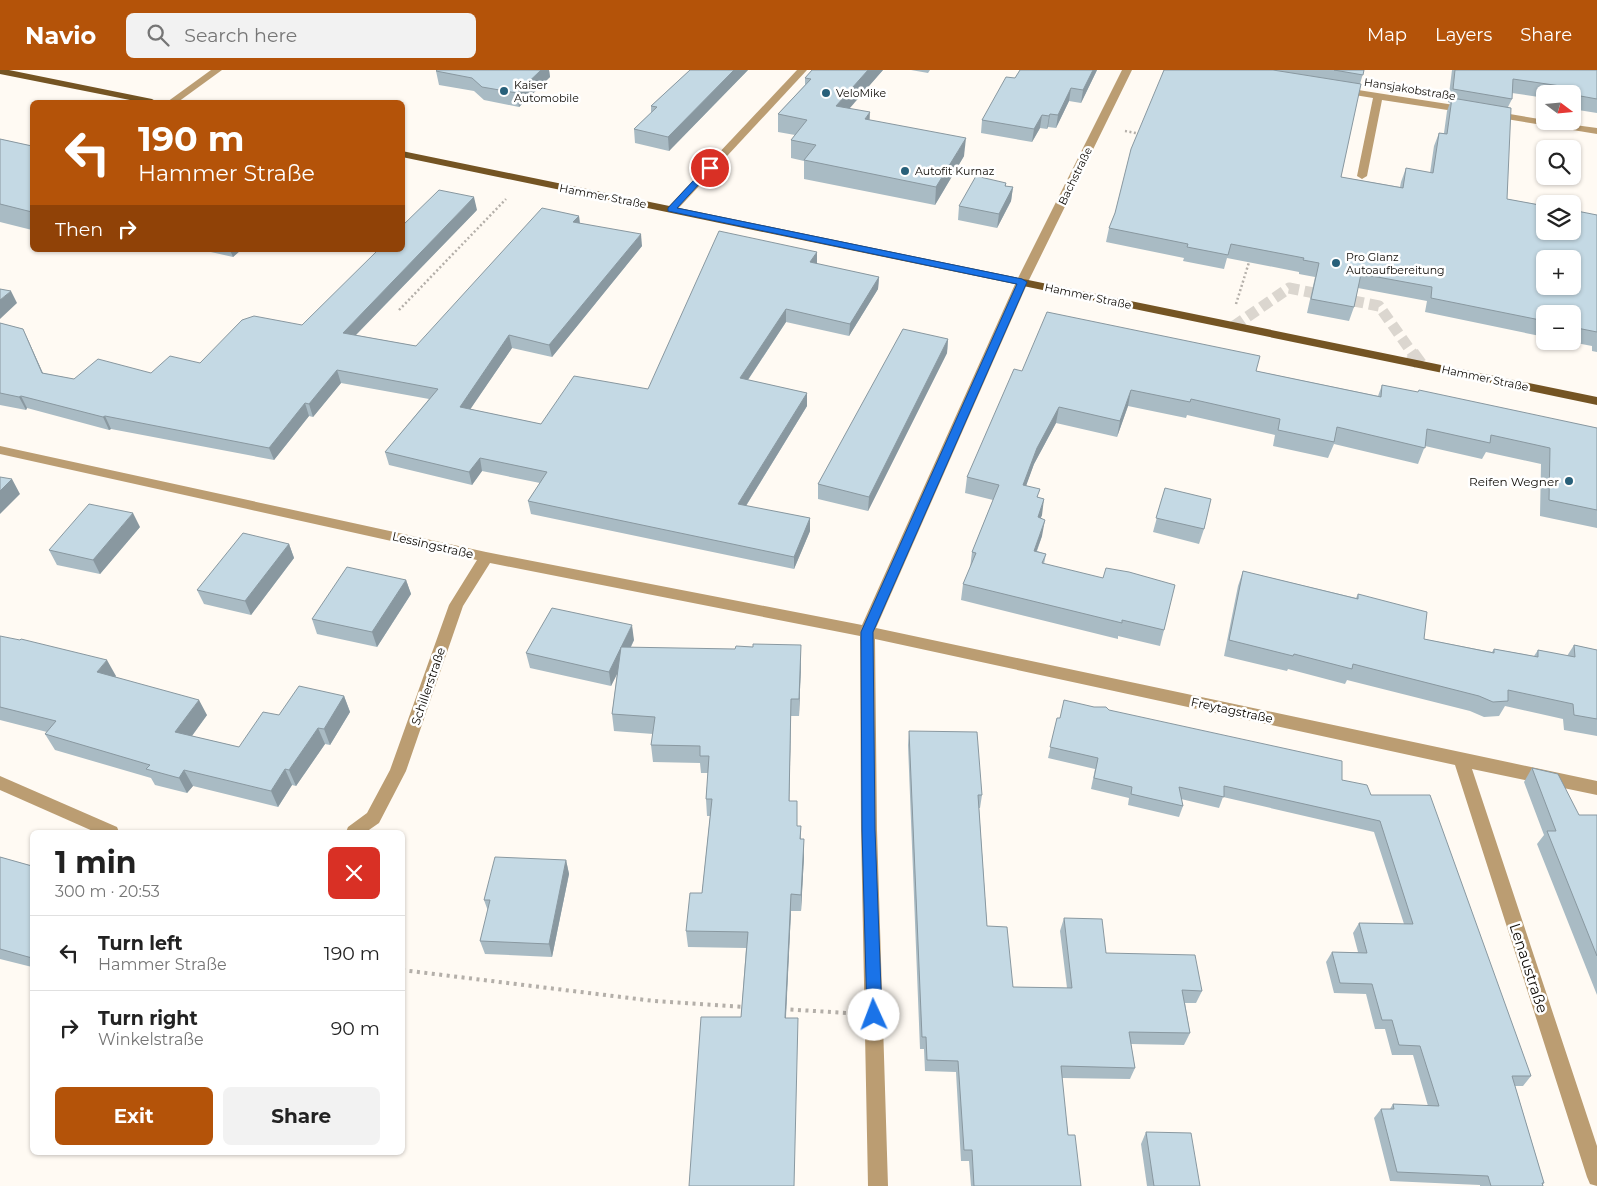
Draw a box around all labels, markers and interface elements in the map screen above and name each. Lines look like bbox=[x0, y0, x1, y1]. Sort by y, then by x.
search box bbox=[126, 13, 476, 58]
text: Navio bbox=[25, 21, 96, 50]
icon: search bbox=[144, 21, 172, 49]
text: Search here bbox=[184, 24, 297, 47]
text: Map bbox=[1367, 24, 1407, 46]
text: Layers bbox=[1435, 24, 1492, 46]
text: Share bbox=[1520, 24, 1572, 46]
street label: Hansjakobstraße bbox=[1363, 75, 1457, 103]
place label: Kaiser Automobile bbox=[514, 78, 579, 105]
marker: Kaiser Automobile bbox=[498, 85, 510, 97]
north arrow bbox=[1536, 85, 1581, 130]
map controls bbox=[1536, 85, 1581, 350]
place label: VeloMike bbox=[836, 86, 886, 100]
marker: VeloMike bbox=[820, 87, 832, 99]
text: 190 m bbox=[138, 117, 244, 160]
icon: left bbox=[55, 120, 120, 185]
button: search bbox=[1536, 140, 1581, 185]
street label: Bachstraße bbox=[1055, 144, 1095, 207]
pin bbox=[689, 147, 731, 189]
icon: arrive bbox=[696, 154, 724, 182]
text: Hammer Straße bbox=[138, 160, 315, 187]
place label: Autofit Kurnaz bbox=[915, 164, 995, 178]
marker: Autofit Kurnaz bbox=[899, 165, 911, 177]
street label: Hammer Straße bbox=[558, 181, 648, 211]
button: layers bbox=[1536, 195, 1581, 240]
icon: right bbox=[113, 215, 141, 243]
text: Then bbox=[55, 218, 103, 241]
place label: Pro Glanz Autoaufbereitung bbox=[1346, 250, 1445, 277]
button: + bbox=[1536, 250, 1581, 295]
marker: Pro Glanz Autoaufbereitung bbox=[1330, 257, 1342, 269]
street label: Hammer Straße bbox=[1043, 280, 1133, 312]
button: − bbox=[1536, 305, 1581, 350]
street label: Hammer Straße bbox=[1440, 362, 1530, 394]
place label: Reifen Wegner bbox=[1469, 474, 1559, 489]
marker: Reifen Wegner bbox=[1563, 475, 1575, 487]
street label: Lessingstraße bbox=[391, 528, 475, 562]
street label: Schillerstraße bbox=[408, 645, 448, 727]
street label: Freytagstraße bbox=[1190, 694, 1274, 726]
text: 1 min bbox=[55, 844, 136, 881]
button: close bbox=[328, 847, 380, 899]
text: 300 m · 20:53 bbox=[55, 882, 160, 901]
street label: Lenaustraße bbox=[1506, 921, 1552, 1015]
text: Turn left bbox=[98, 932, 183, 955]
icon: left bbox=[55, 939, 83, 967]
text: 190 m bbox=[324, 942, 380, 965]
text: Hammer Straße bbox=[98, 955, 227, 974]
position arrow bbox=[847, 988, 899, 1040]
text: Turn right bbox=[98, 1007, 198, 1030]
icon: right bbox=[55, 1014, 83, 1042]
text: 90 m bbox=[331, 1017, 380, 1040]
text: Winkelstraße bbox=[98, 1030, 204, 1049]
button: Exit bbox=[55, 1087, 213, 1145]
button: Share bbox=[223, 1087, 380, 1145]

